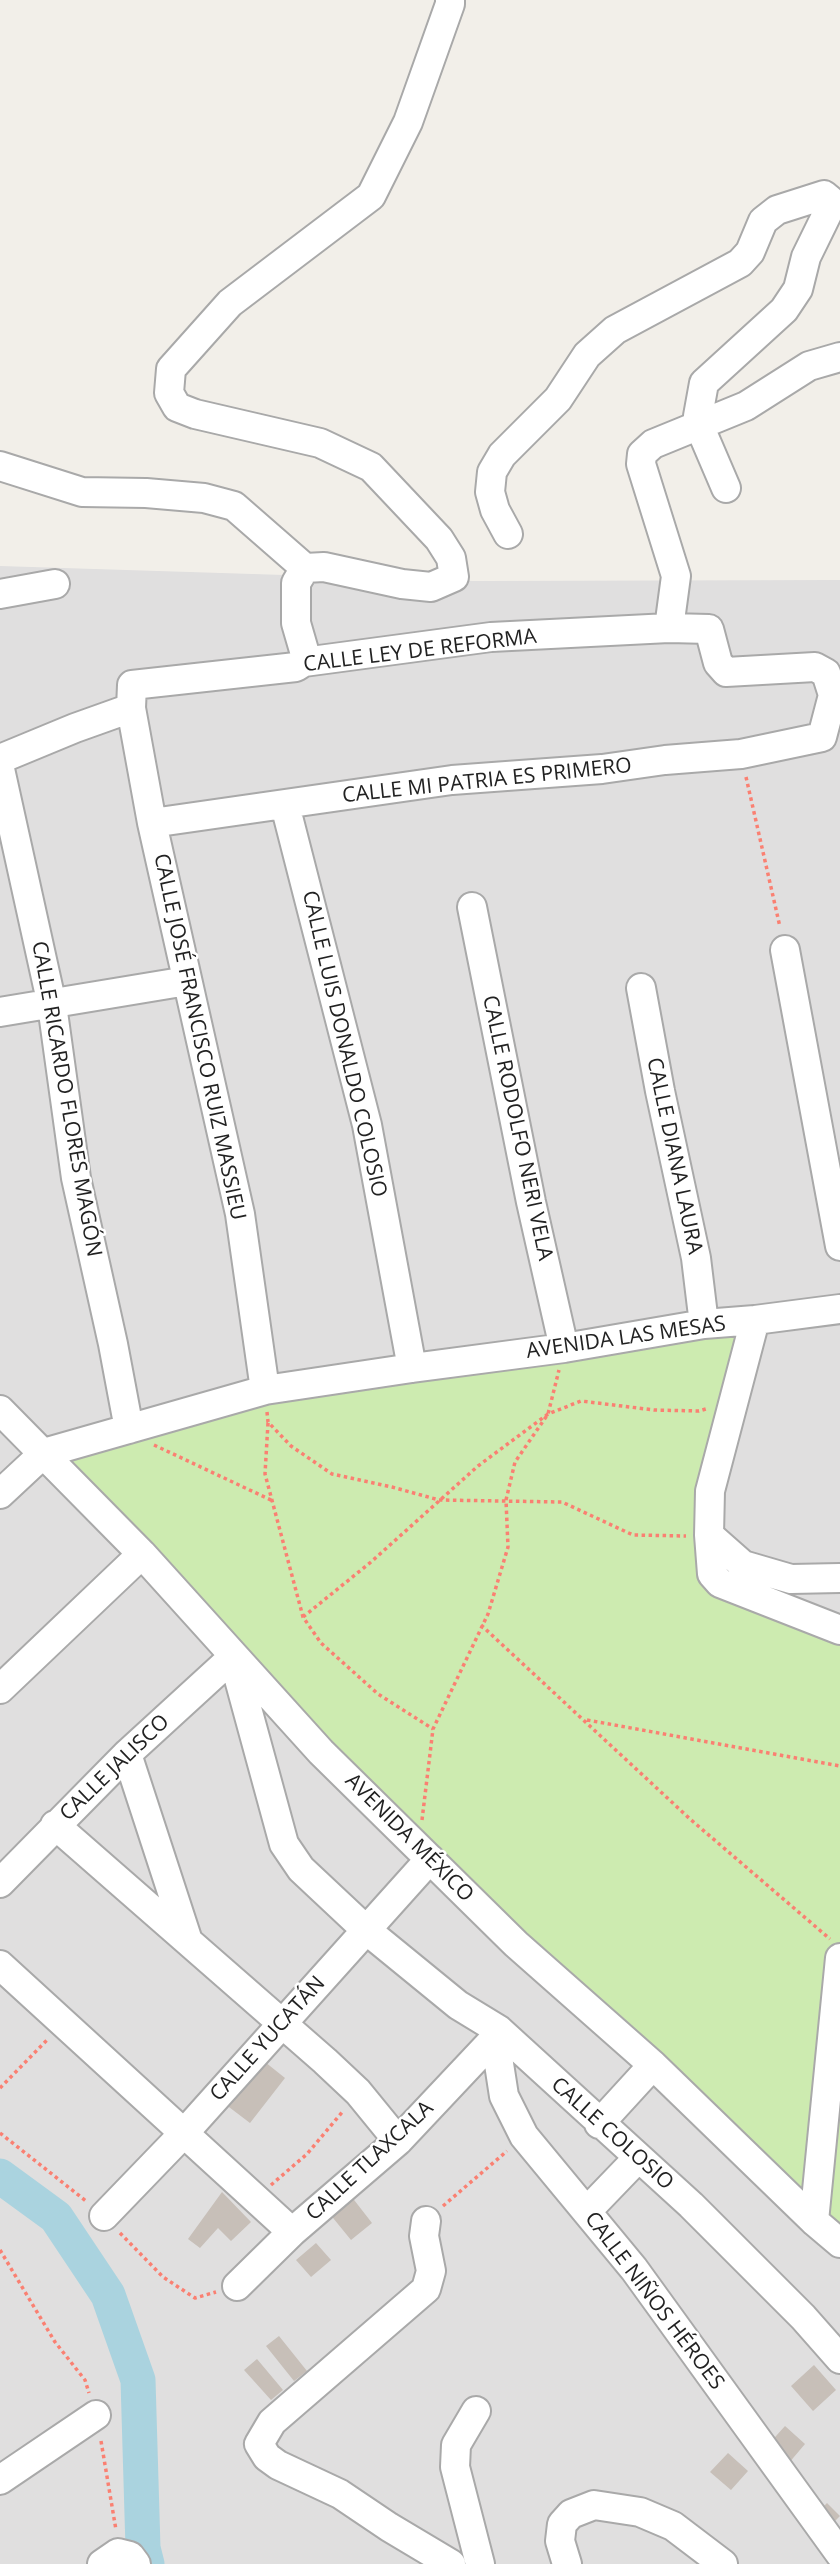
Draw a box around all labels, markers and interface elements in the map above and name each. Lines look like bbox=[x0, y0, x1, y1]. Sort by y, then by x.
street label: CALLE LEY DE REFORMA bbox=[302, 624, 538, 678]
street label: CALLE MI PATRIA ES PRIMERO bbox=[341, 753, 633, 809]
street label: CALLE JOSÉ FRANCISCO RUIZ MASSIEU bbox=[148, 851, 250, 1223]
street label: CALLE LUIS DONALDO COLOSIO bbox=[296, 888, 392, 1200]
street label: CALLE RICARDO FLORES MAGÓN bbox=[26, 939, 106, 1259]
street label: CALLE RODOLFO NERI VELA bbox=[477, 993, 557, 1263]
street label: CALLE DIANA LAURA bbox=[641, 1055, 707, 1257]
street label: AVENIDA LAS MESAS bbox=[525, 1312, 727, 1364]
street label: CALLE JALISCO bbox=[55, 1709, 175, 1827]
street label: AVENIDA MÉXICO bbox=[340, 1769, 478, 1907]
street label: CALLE YUCATÁN bbox=[205, 1971, 331, 2107]
street label: CALLE COLOSIO bbox=[546, 2072, 678, 2196]
street label: CALLE TLAXCALA bbox=[301, 2096, 439, 2226]
street label: CALLE NIÑOS HÉROES bbox=[579, 2207, 729, 2395]

